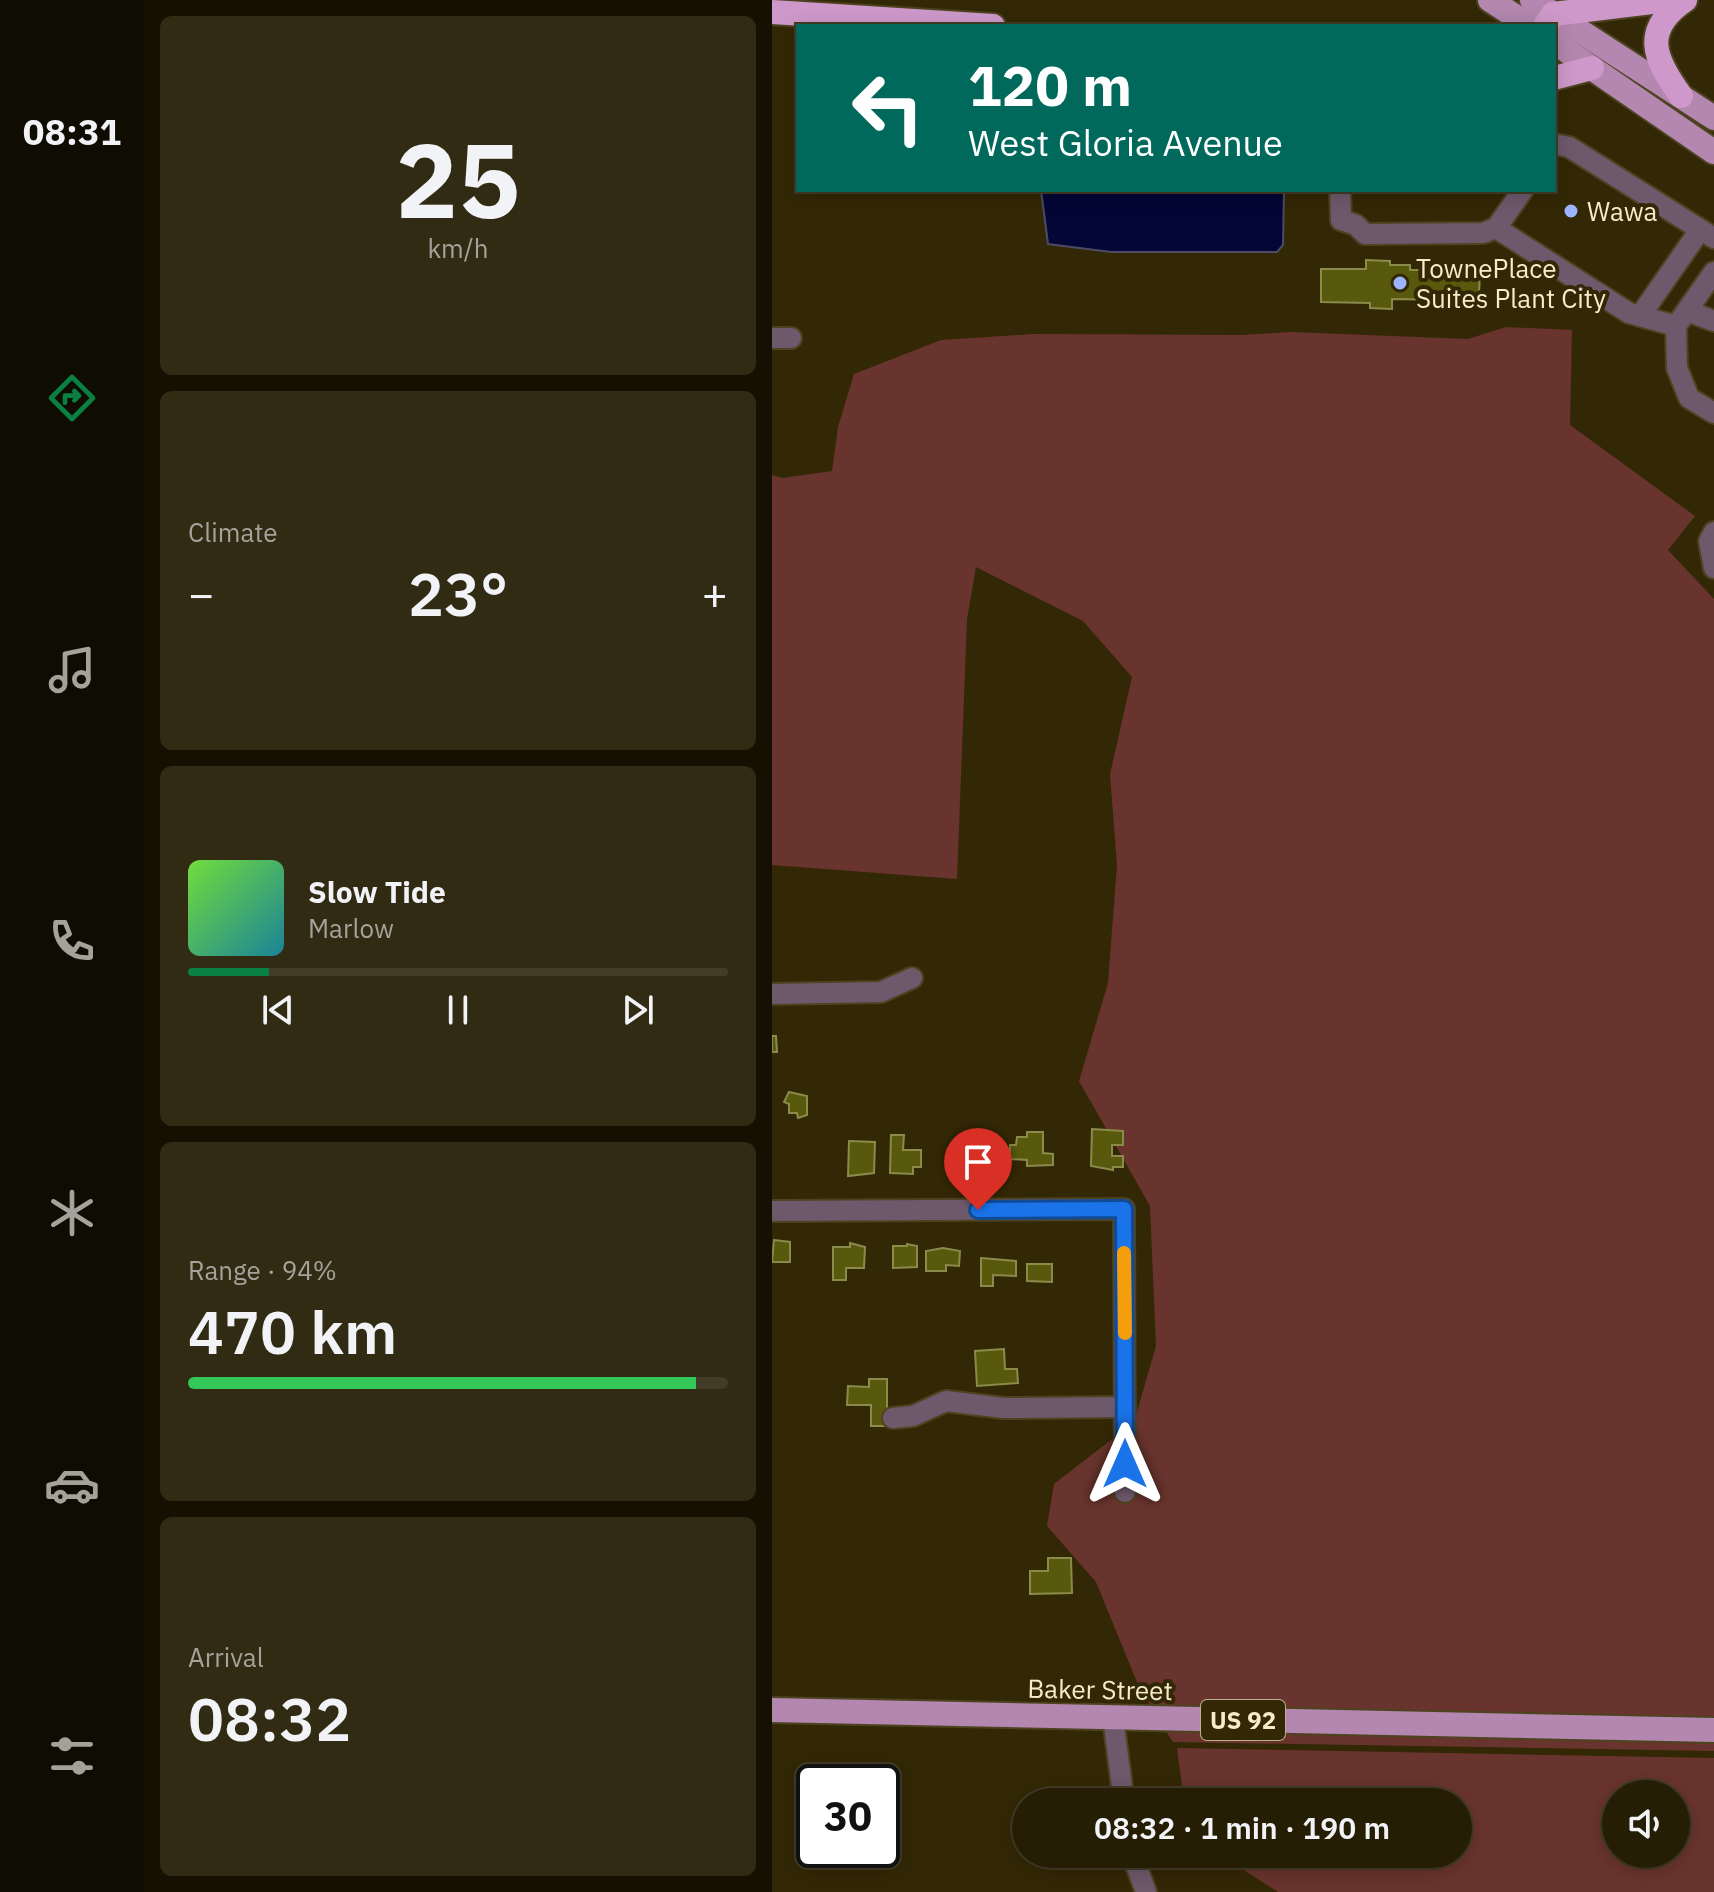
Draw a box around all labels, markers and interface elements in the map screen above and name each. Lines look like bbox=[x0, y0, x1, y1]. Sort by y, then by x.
text: 120 m bbox=[968, 49, 1132, 121]
icon: left bbox=[836, 56, 940, 160]
text: 08:31 bbox=[23, 108, 121, 155]
text: 25 bbox=[396, 111, 520, 247]
text: West Gloria Avenue bbox=[968, 119, 1283, 166]
place label: Wawa bbox=[1587, 194, 1657, 228]
marker: Wawa bbox=[1562, 202, 1580, 220]
text: km/h bbox=[427, 231, 489, 265]
place label: TownePlace Suites Plant City bbox=[1416, 251, 1606, 315]
marker: TownePlace Suites Plant City bbox=[1391, 274, 1409, 292]
icon: directions bbox=[44, 370, 100, 426]
text: Climate bbox=[188, 515, 278, 549]
text: 23° bbox=[408, 554, 508, 633]
text: − bbox=[188, 565, 214, 622]
text: + bbox=[702, 565, 728, 622]
icon: music bbox=[44, 642, 100, 698]
text: Slow Tide bbox=[308, 872, 446, 911]
text: Marlow bbox=[308, 911, 394, 945]
icon: phone bbox=[44, 913, 100, 969]
icon: previous bbox=[256, 988, 300, 1032]
icon: pause bbox=[436, 988, 480, 1032]
icon: next bbox=[616, 988, 660, 1032]
pin bbox=[944, 1128, 1012, 1210]
icon: arrive bbox=[956, 1140, 1000, 1184]
icon: climate bbox=[44, 1185, 100, 1241]
text: Range · 94% bbox=[188, 1253, 337, 1287]
text: 470 km bbox=[188, 1292, 397, 1371]
position arrow bbox=[1083, 1422, 1167, 1506]
icon: car bbox=[44, 1457, 100, 1513]
text: Arrival bbox=[188, 1640, 264, 1674]
street label: Baker Street bbox=[1027, 1671, 1173, 1707]
text: 08:32 bbox=[188, 1679, 351, 1758]
road number: US 92 bbox=[1201, 1700, 1285, 1740]
icon: filters bbox=[44, 1728, 100, 1784]
speed limit sign: 30 bbox=[796, 1764, 900, 1868]
map controls bbox=[1602, 1780, 1690, 1868]
button: sound bbox=[1602, 1780, 1690, 1868]
text: 08:32 · 1 min · 190 m bbox=[1094, 1808, 1390, 1847]

